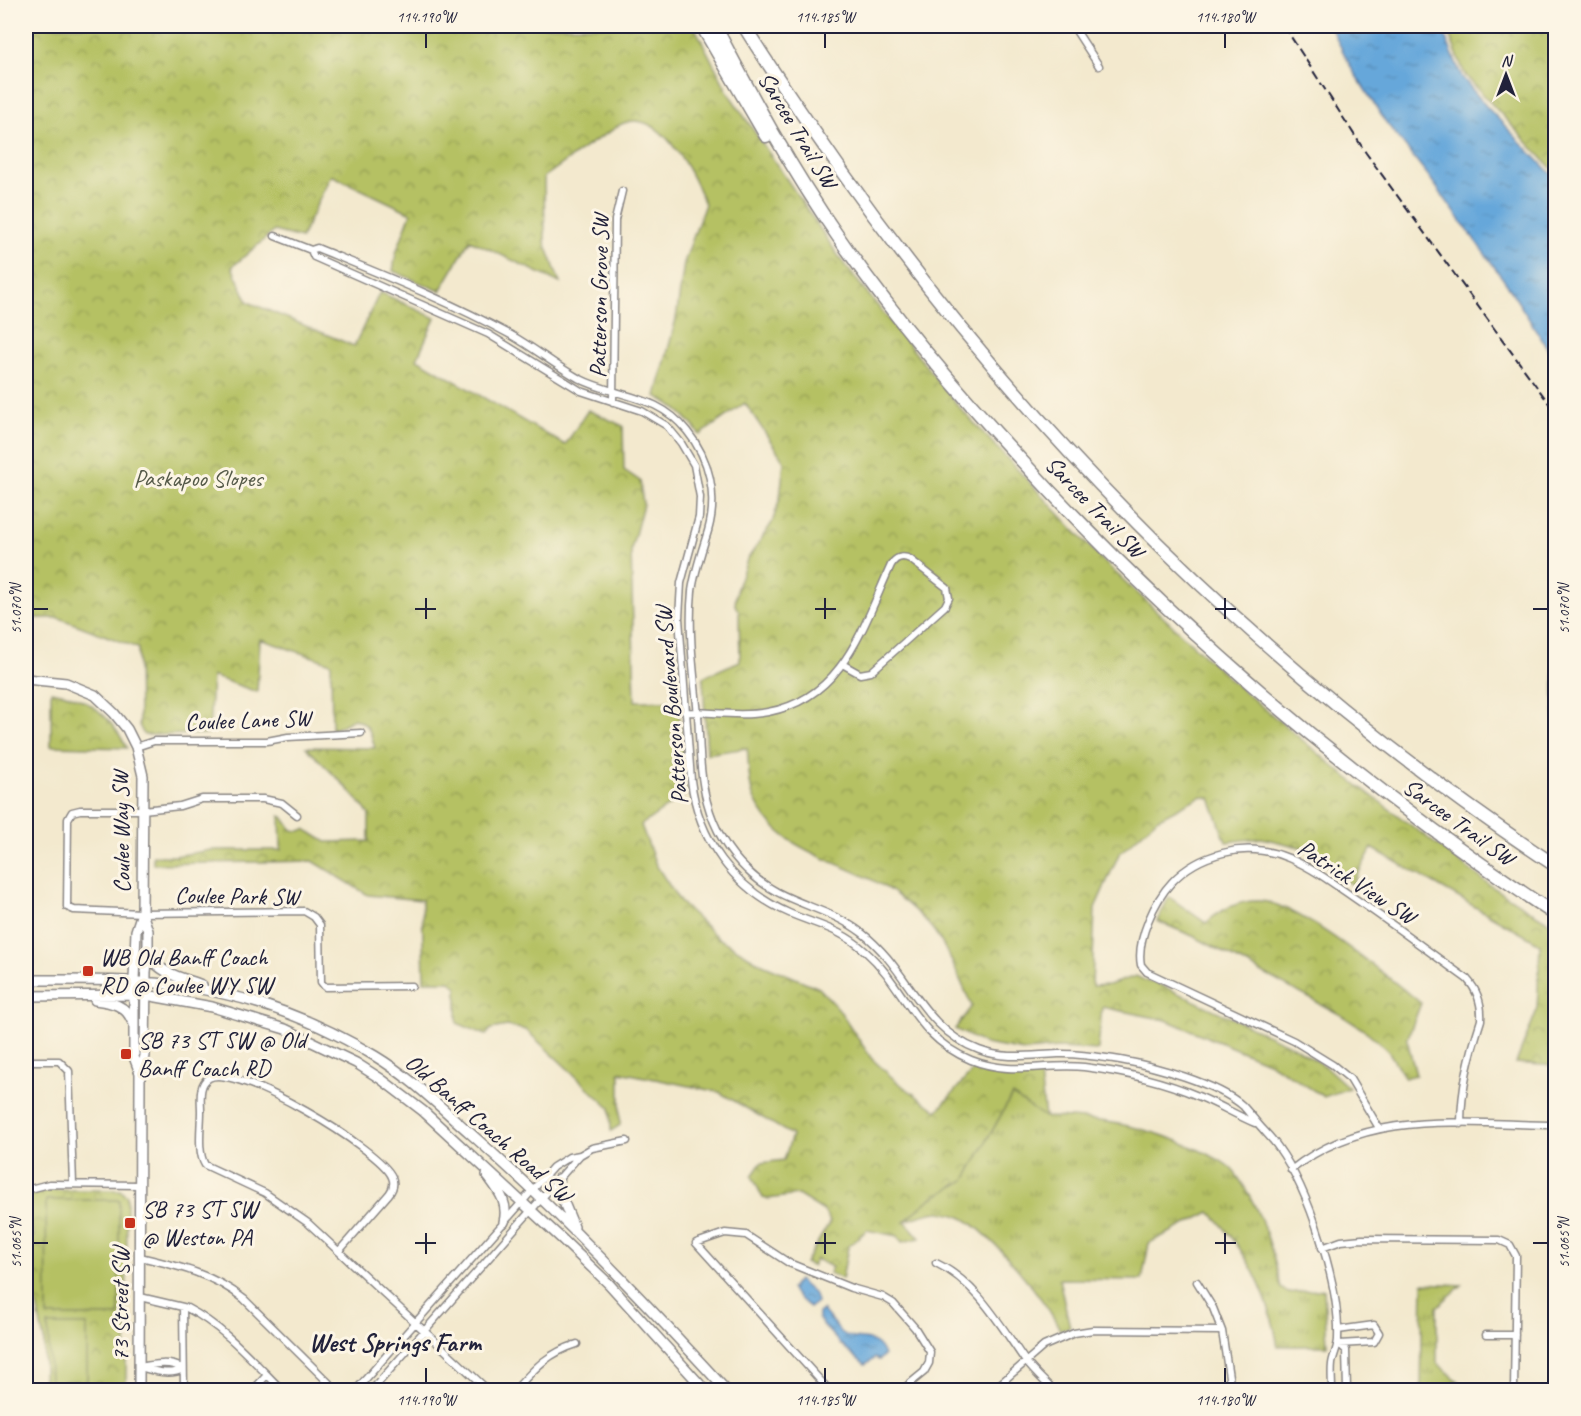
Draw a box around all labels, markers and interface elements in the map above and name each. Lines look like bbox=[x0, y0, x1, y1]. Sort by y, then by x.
text: 114.190°W bbox=[397, 8, 458, 27]
text: 114.185°W bbox=[796, 8, 857, 27]
text: 114.180°W bbox=[1196, 8, 1257, 27]
north arrow bbox=[1476, 45, 1536, 105]
text: N bbox=[1501, 51, 1514, 71]
street label: Sarcee Trail SW bbox=[751, 66, 846, 196]
street label: Patterson Grove SW bbox=[583, 211, 615, 378]
street label: Sarcee Trail SW bbox=[1039, 449, 1153, 567]
park label: Paskapoo Slopes bbox=[134, 463, 264, 493]
text: 51.070°N bbox=[7, 581, 26, 634]
text: 51.070°N bbox=[1555, 581, 1574, 634]
street label: Patterson Boulevard SW bbox=[647, 602, 695, 806]
street label: Coulee Lane SW bbox=[185, 703, 314, 737]
street label: Coulee Way SW bbox=[105, 768, 137, 894]
street label: Sarcee Trail SW bbox=[1397, 771, 1523, 874]
street label: Patrick View SW bbox=[1292, 833, 1424, 933]
street label: Coulee Park SW bbox=[175, 880, 302, 912]
place label: WB Old Banff Coach RD @ Coulee WY SW bbox=[100, 942, 277, 1000]
marker: WB Old Banff Coach RD @ Coulee WY SW bbox=[81, 964, 95, 978]
place label: SB 73 ST SW @ Old Banff Coach RD bbox=[138, 1025, 309, 1083]
marker: SB 73 ST SW @ Old Banff Coach RD bbox=[119, 1047, 133, 1061]
street label: Old Banff Coach Road SW bbox=[399, 1047, 581, 1211]
place label: SB 73 ST SW @ Weston PA bbox=[142, 1194, 262, 1252]
text: 51.065°N bbox=[7, 1215, 26, 1268]
text: 51.065°N bbox=[1555, 1215, 1574, 1268]
marker: SB 73 ST SW @ Weston PA bbox=[123, 1216, 137, 1230]
street label: 73 Street SW bbox=[105, 1244, 135, 1361]
district label: West Springs Farm bbox=[309, 1326, 482, 1359]
text: 114.190°W bbox=[397, 1391, 458, 1410]
text: 114.185°W bbox=[796, 1391, 857, 1410]
text: 114.180°W bbox=[1196, 1391, 1257, 1410]

